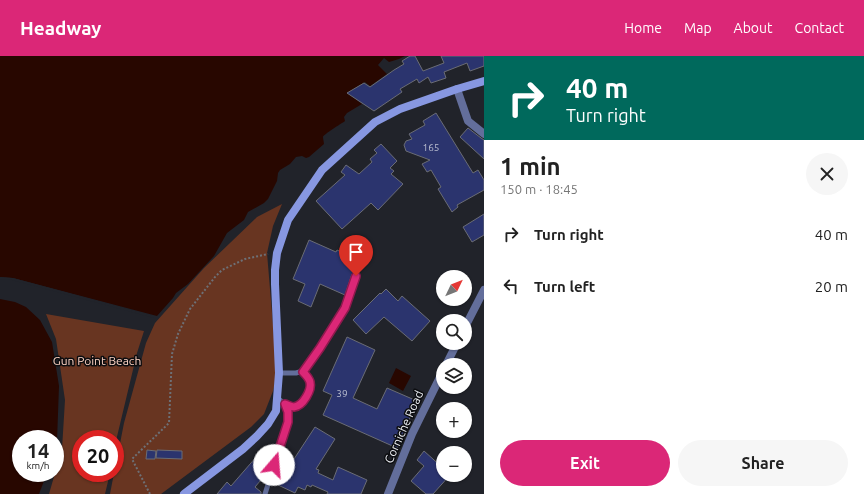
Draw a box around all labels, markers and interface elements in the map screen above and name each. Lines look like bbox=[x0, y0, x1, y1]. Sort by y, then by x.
text: Headway bbox=[20, 17, 101, 39]
text: Home bbox=[624, 20, 662, 36]
text: Map bbox=[684, 20, 712, 36]
text: About bbox=[734, 20, 773, 36]
text: Contact bbox=[795, 20, 844, 36]
icon: right bbox=[500, 72, 552, 124]
text: 40 m bbox=[566, 72, 628, 103]
text: Turn right bbox=[566, 105, 646, 125]
house number: 165 bbox=[423, 142, 439, 153]
text: 1 min bbox=[500, 153, 561, 180]
button: close bbox=[806, 153, 848, 195]
text: 150 m · 18:45 bbox=[500, 182, 578, 196]
icon: right bbox=[500, 223, 522, 245]
text: Turn right bbox=[534, 226, 604, 243]
text: 40 m bbox=[815, 226, 848, 243]
pin bbox=[339, 235, 373, 276]
icon: arrive bbox=[345, 241, 367, 263]
north arrow bbox=[436, 270, 472, 306]
map controls bbox=[436, 270, 472, 482]
icon: left bbox=[500, 275, 522, 297]
text: Turn left bbox=[534, 278, 595, 295]
text: 20 m bbox=[815, 278, 848, 295]
button: search bbox=[436, 314, 472, 350]
park label: Gun Point Beach bbox=[53, 354, 141, 367]
button: layers bbox=[436, 358, 472, 394]
house number: 39 bbox=[336, 388, 348, 399]
street label: Corniche Road bbox=[382, 388, 425, 465]
button: + bbox=[436, 402, 472, 438]
speed limit sign: 20 bbox=[72, 430, 124, 482]
text: 14 bbox=[27, 439, 49, 462]
button: Exit bbox=[500, 440, 670, 486]
button: Share bbox=[678, 440, 848, 486]
position arrow bbox=[253, 444, 295, 486]
button: − bbox=[436, 446, 472, 482]
text: km/h bbox=[26, 460, 50, 471]

